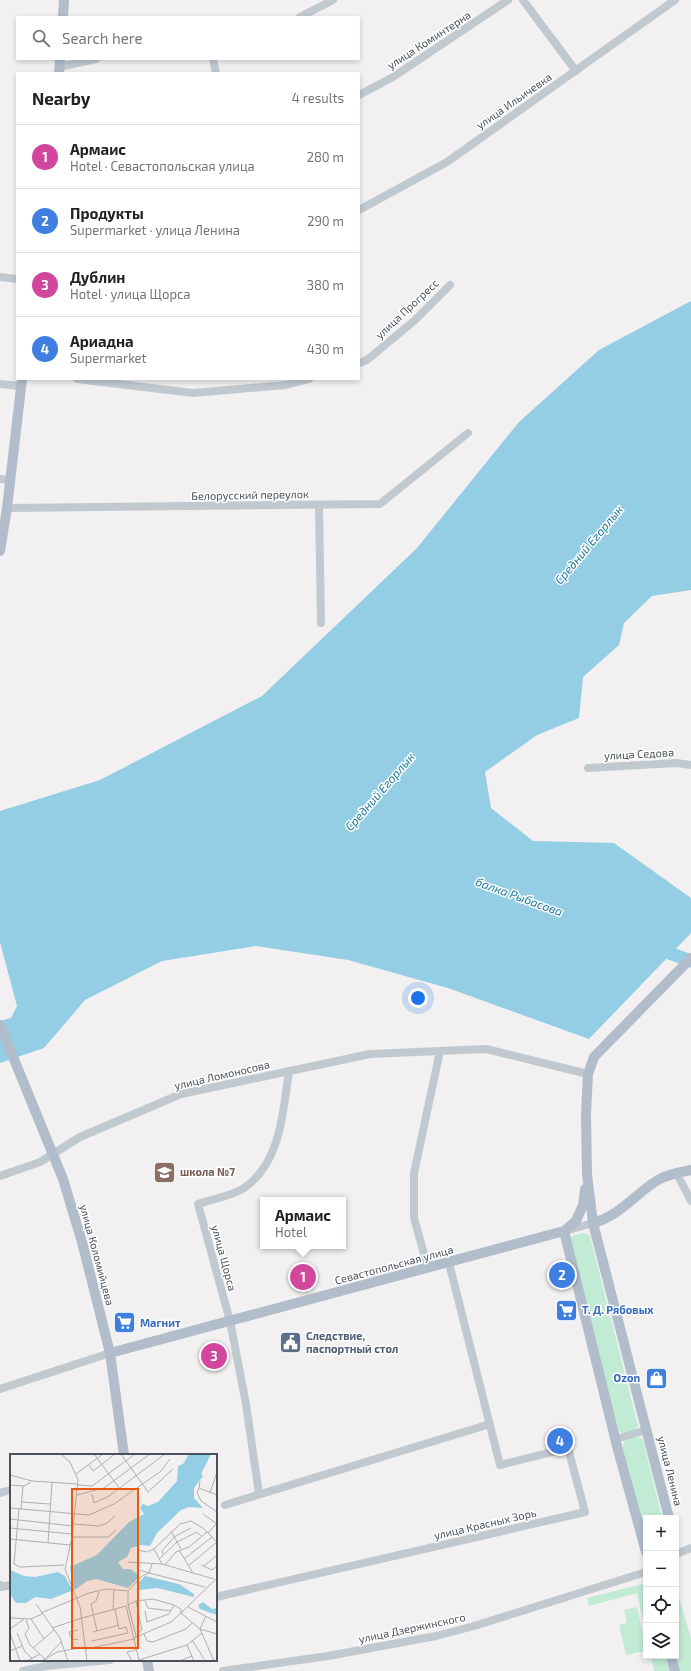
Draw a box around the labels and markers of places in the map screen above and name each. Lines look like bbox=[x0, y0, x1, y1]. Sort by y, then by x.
school or university icon: школа №7 bbox=[152, 1159, 178, 1185]
place label: школа №7 bbox=[180, 1165, 235, 1178]
pin: 2 bbox=[549, 1260, 575, 1290]
pin: 1 bbox=[290, 1262, 316, 1292]
supermarket icon: Т. Д. Рябовых bbox=[553, 1297, 579, 1323]
place label: Т. Д. Рябовых bbox=[582, 1303, 654, 1316]
supermarket icon: Магнит bbox=[112, 1310, 138, 1336]
place label: Магнит bbox=[140, 1316, 181, 1329]
public building icon: Следствие, паспортный стол bbox=[278, 1329, 304, 1355]
place label: Следствие, паспортный стол bbox=[306, 1329, 398, 1355]
pin: 3 bbox=[201, 1341, 227, 1371]
shop icon: Ozon bbox=[643, 1365, 669, 1391]
place label: Ozon bbox=[614, 1371, 640, 1384]
pin: 4 bbox=[547, 1426, 573, 1456]

